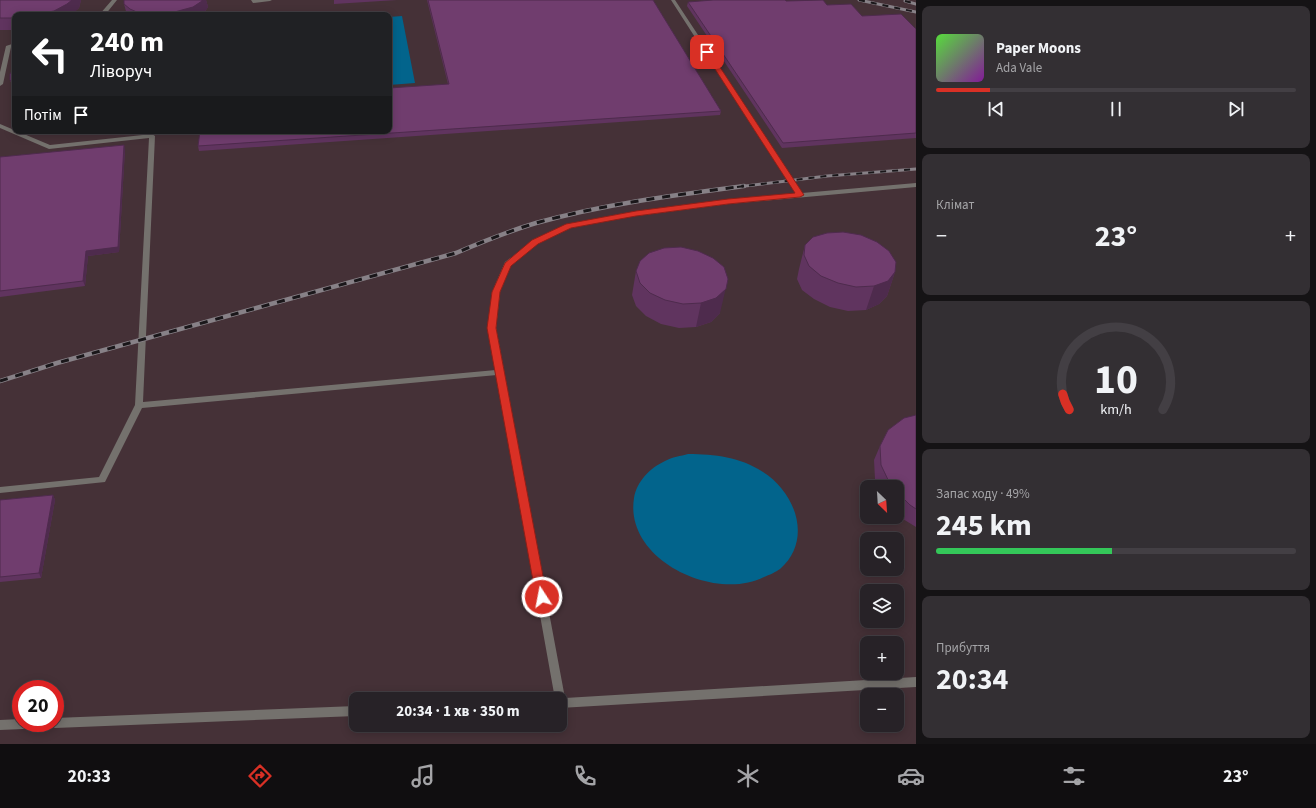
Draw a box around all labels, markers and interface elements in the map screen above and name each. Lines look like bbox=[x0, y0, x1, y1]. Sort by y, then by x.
text: 240 m bbox=[90, 22, 164, 62]
icon: left bbox=[24, 28, 76, 80]
pin bbox=[690, 35, 724, 69]
text: Paper Moons bbox=[996, 38, 1081, 59]
icon: arrive bbox=[696, 41, 718, 63]
text: Ліворуч bbox=[90, 59, 152, 84]
text: Ada Vale bbox=[996, 59, 1042, 77]
icon: previous bbox=[985, 98, 1007, 120]
icon: pause bbox=[1105, 98, 1127, 120]
icon: next bbox=[1225, 98, 1247, 120]
icon: arrive bbox=[70, 104, 92, 126]
text: Потім bbox=[24, 105, 62, 126]
text: Клімат bbox=[936, 196, 974, 214]
text: 23° bbox=[1095, 215, 1137, 258]
text: − bbox=[936, 220, 947, 252]
text: + bbox=[1285, 220, 1296, 252]
text: 10 bbox=[1094, 350, 1138, 410]
text: km/h bbox=[1100, 399, 1132, 420]
north arrow bbox=[860, 480, 904, 524]
map controls bbox=[860, 480, 904, 732]
text: Запас ходу · 49% bbox=[936, 485, 1030, 503]
text: 245 km bbox=[936, 504, 1032, 547]
button: search bbox=[860, 532, 904, 576]
position arrow bbox=[521, 576, 563, 618]
button: layers bbox=[860, 584, 904, 628]
button: + bbox=[860, 636, 904, 680]
text: Прибуття bbox=[936, 639, 990, 657]
text: 20:34 bbox=[936, 658, 1008, 701]
speed limit sign: 20 bbox=[12, 680, 64, 732]
button: − bbox=[860, 688, 904, 732]
text: 20:34 · 1 хв · 350 m bbox=[396, 701, 520, 722]
icon: directions bbox=[246, 762, 274, 790]
icon: music bbox=[409, 762, 437, 790]
icon: phone bbox=[571, 762, 599, 790]
icon: climate bbox=[734, 762, 762, 790]
icon: car bbox=[897, 762, 925, 790]
icon: filters bbox=[1060, 762, 1088, 790]
text: 20:33 bbox=[67, 764, 111, 789]
text: 23° bbox=[1223, 764, 1249, 789]

